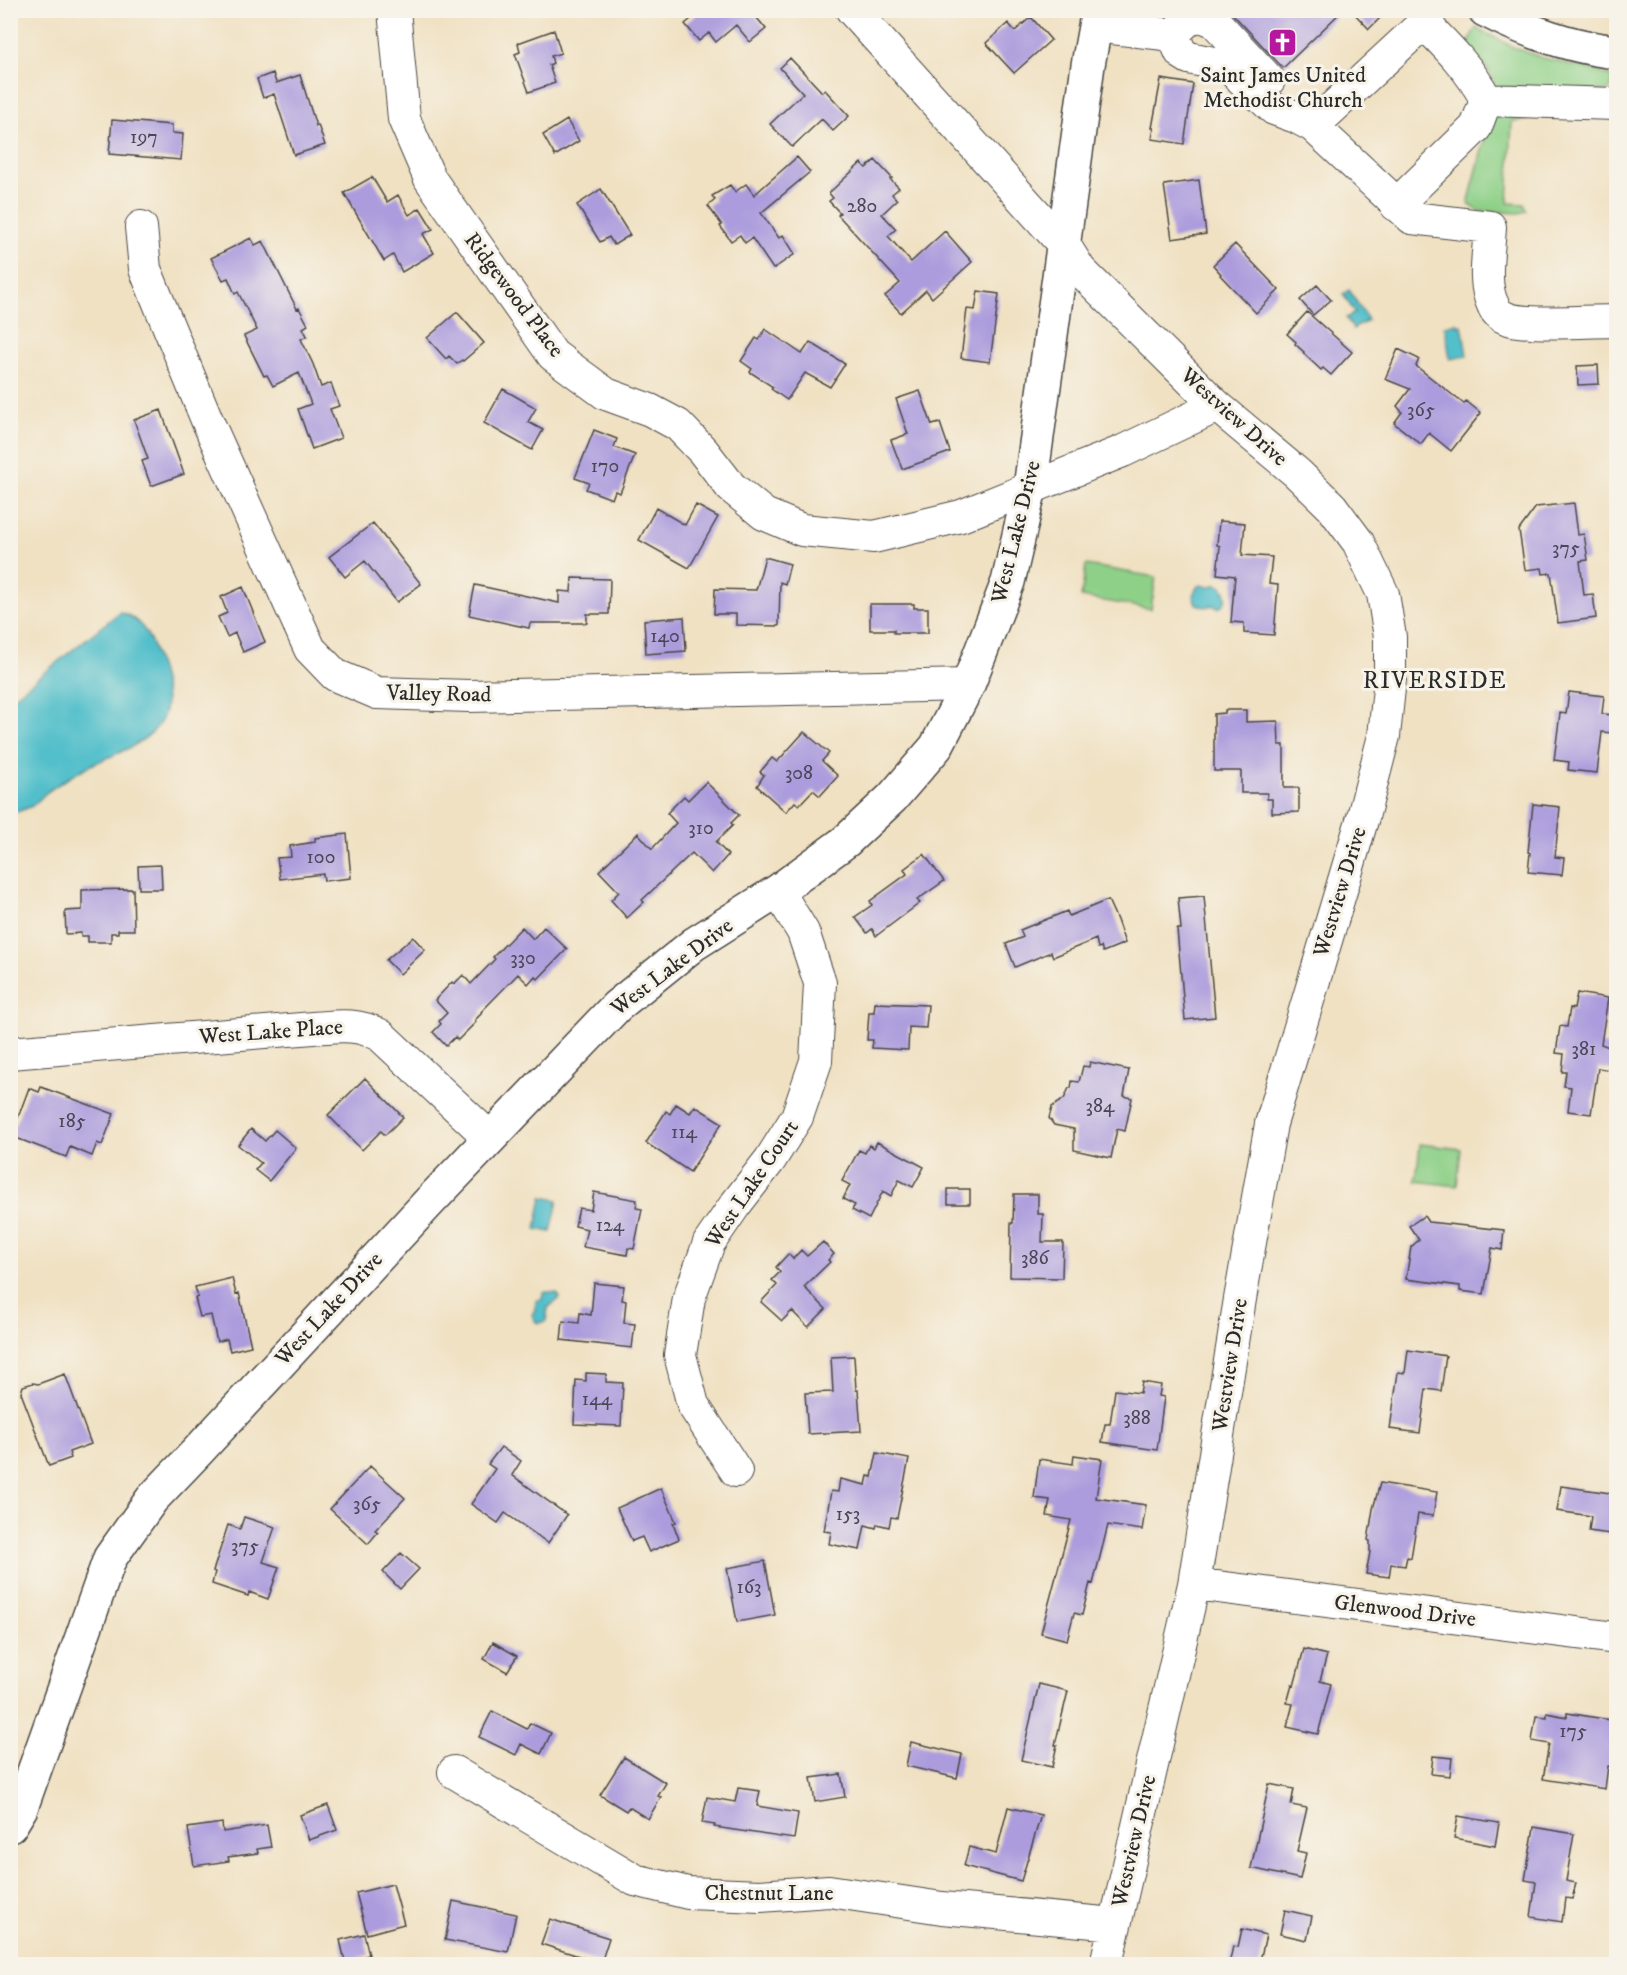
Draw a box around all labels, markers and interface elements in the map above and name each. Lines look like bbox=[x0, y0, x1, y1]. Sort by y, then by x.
church icon: Saint James United Methodist Church bbox=[1267, 27, 1299, 59]
place label: Saint James United Methodist Church bbox=[1200, 62, 1366, 114]
house number: 197 bbox=[130, 125, 158, 150]
house number: 280 bbox=[847, 194, 877, 219]
street label: Ridgewood Place bbox=[458, 227, 570, 363]
street label: Westview Drive bbox=[1174, 361, 1293, 472]
house number: 365 bbox=[1407, 398, 1435, 423]
house number: 170 bbox=[591, 454, 619, 479]
street label: West Lake Drive bbox=[985, 458, 1047, 607]
house number: 375 bbox=[1552, 536, 1580, 561]
house number: 140 bbox=[650, 624, 680, 649]
district label: RIVERSIDE bbox=[1363, 666, 1507, 696]
street label: Valley Road bbox=[385, 680, 492, 708]
house number: 308 bbox=[785, 761, 813, 786]
house number: 310 bbox=[688, 816, 714, 841]
street label: Westview Drive bbox=[1307, 824, 1373, 961]
house number: 100 bbox=[307, 845, 335, 870]
street label: West Lake Drive bbox=[605, 912, 738, 1022]
house number: 330 bbox=[510, 946, 536, 971]
street label: West Lake Place bbox=[197, 1014, 344, 1051]
house number: 381 bbox=[1572, 1037, 1596, 1062]
house number: 384 bbox=[1086, 1094, 1115, 1119]
house number: 185 bbox=[58, 1109, 86, 1134]
street label: West Lake Court bbox=[699, 1115, 805, 1254]
house number: 114 bbox=[671, 1120, 698, 1145]
house number: 124 bbox=[596, 1213, 625, 1238]
street label: West Lake Drive bbox=[269, 1246, 389, 1372]
house number: 386 bbox=[1021, 1246, 1050, 1271]
street label: Westview Drive bbox=[1206, 1296, 1254, 1435]
house number: 144 bbox=[582, 1387, 613, 1412]
house number: 388 bbox=[1123, 1406, 1151, 1431]
house number: 365 bbox=[353, 1492, 381, 1517]
house number: 153 bbox=[836, 1502, 860, 1527]
house number: 375 bbox=[231, 1534, 259, 1559]
house number: 163 bbox=[736, 1575, 762, 1600]
street label: Glenwood Drive bbox=[1333, 1589, 1477, 1633]
house number: 175 bbox=[1559, 1719, 1587, 1744]
street label: Westview Drive bbox=[1105, 1772, 1162, 1911]
street label: Chestnut Lane bbox=[704, 1880, 834, 1907]

